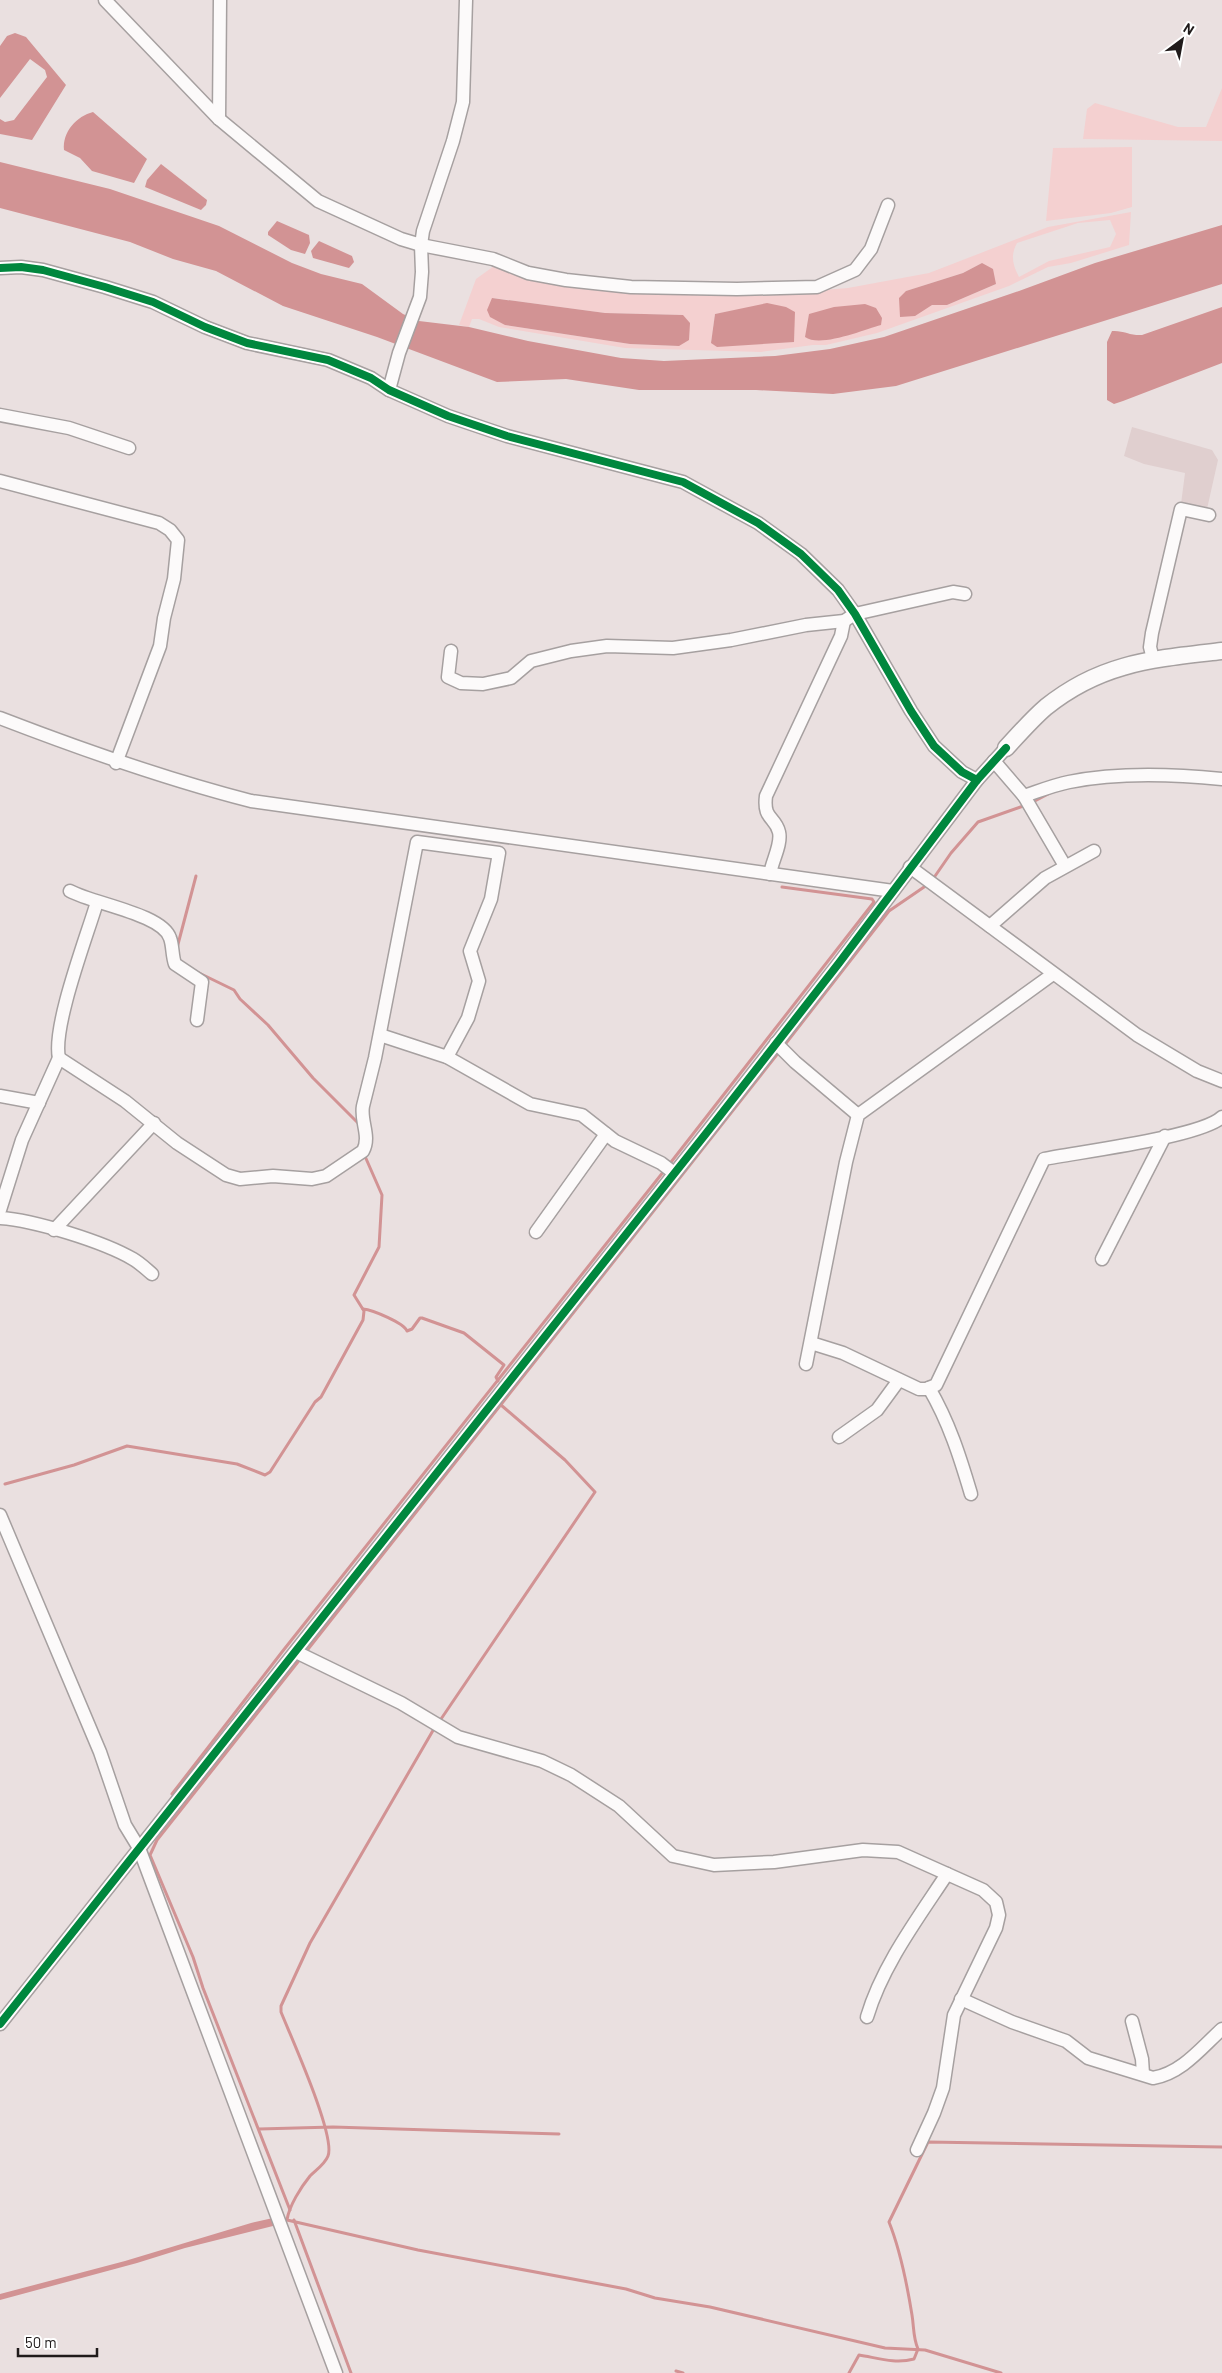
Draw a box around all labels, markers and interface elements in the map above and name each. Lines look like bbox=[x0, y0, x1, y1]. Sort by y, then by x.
north arrow bbox=[1157, 15, 1207, 65]
text: N bbox=[1181, 19, 1198, 38]
scale bar bbox=[18, 2326, 96, 2358]
text: 50 m bbox=[25, 2333, 57, 2351]

